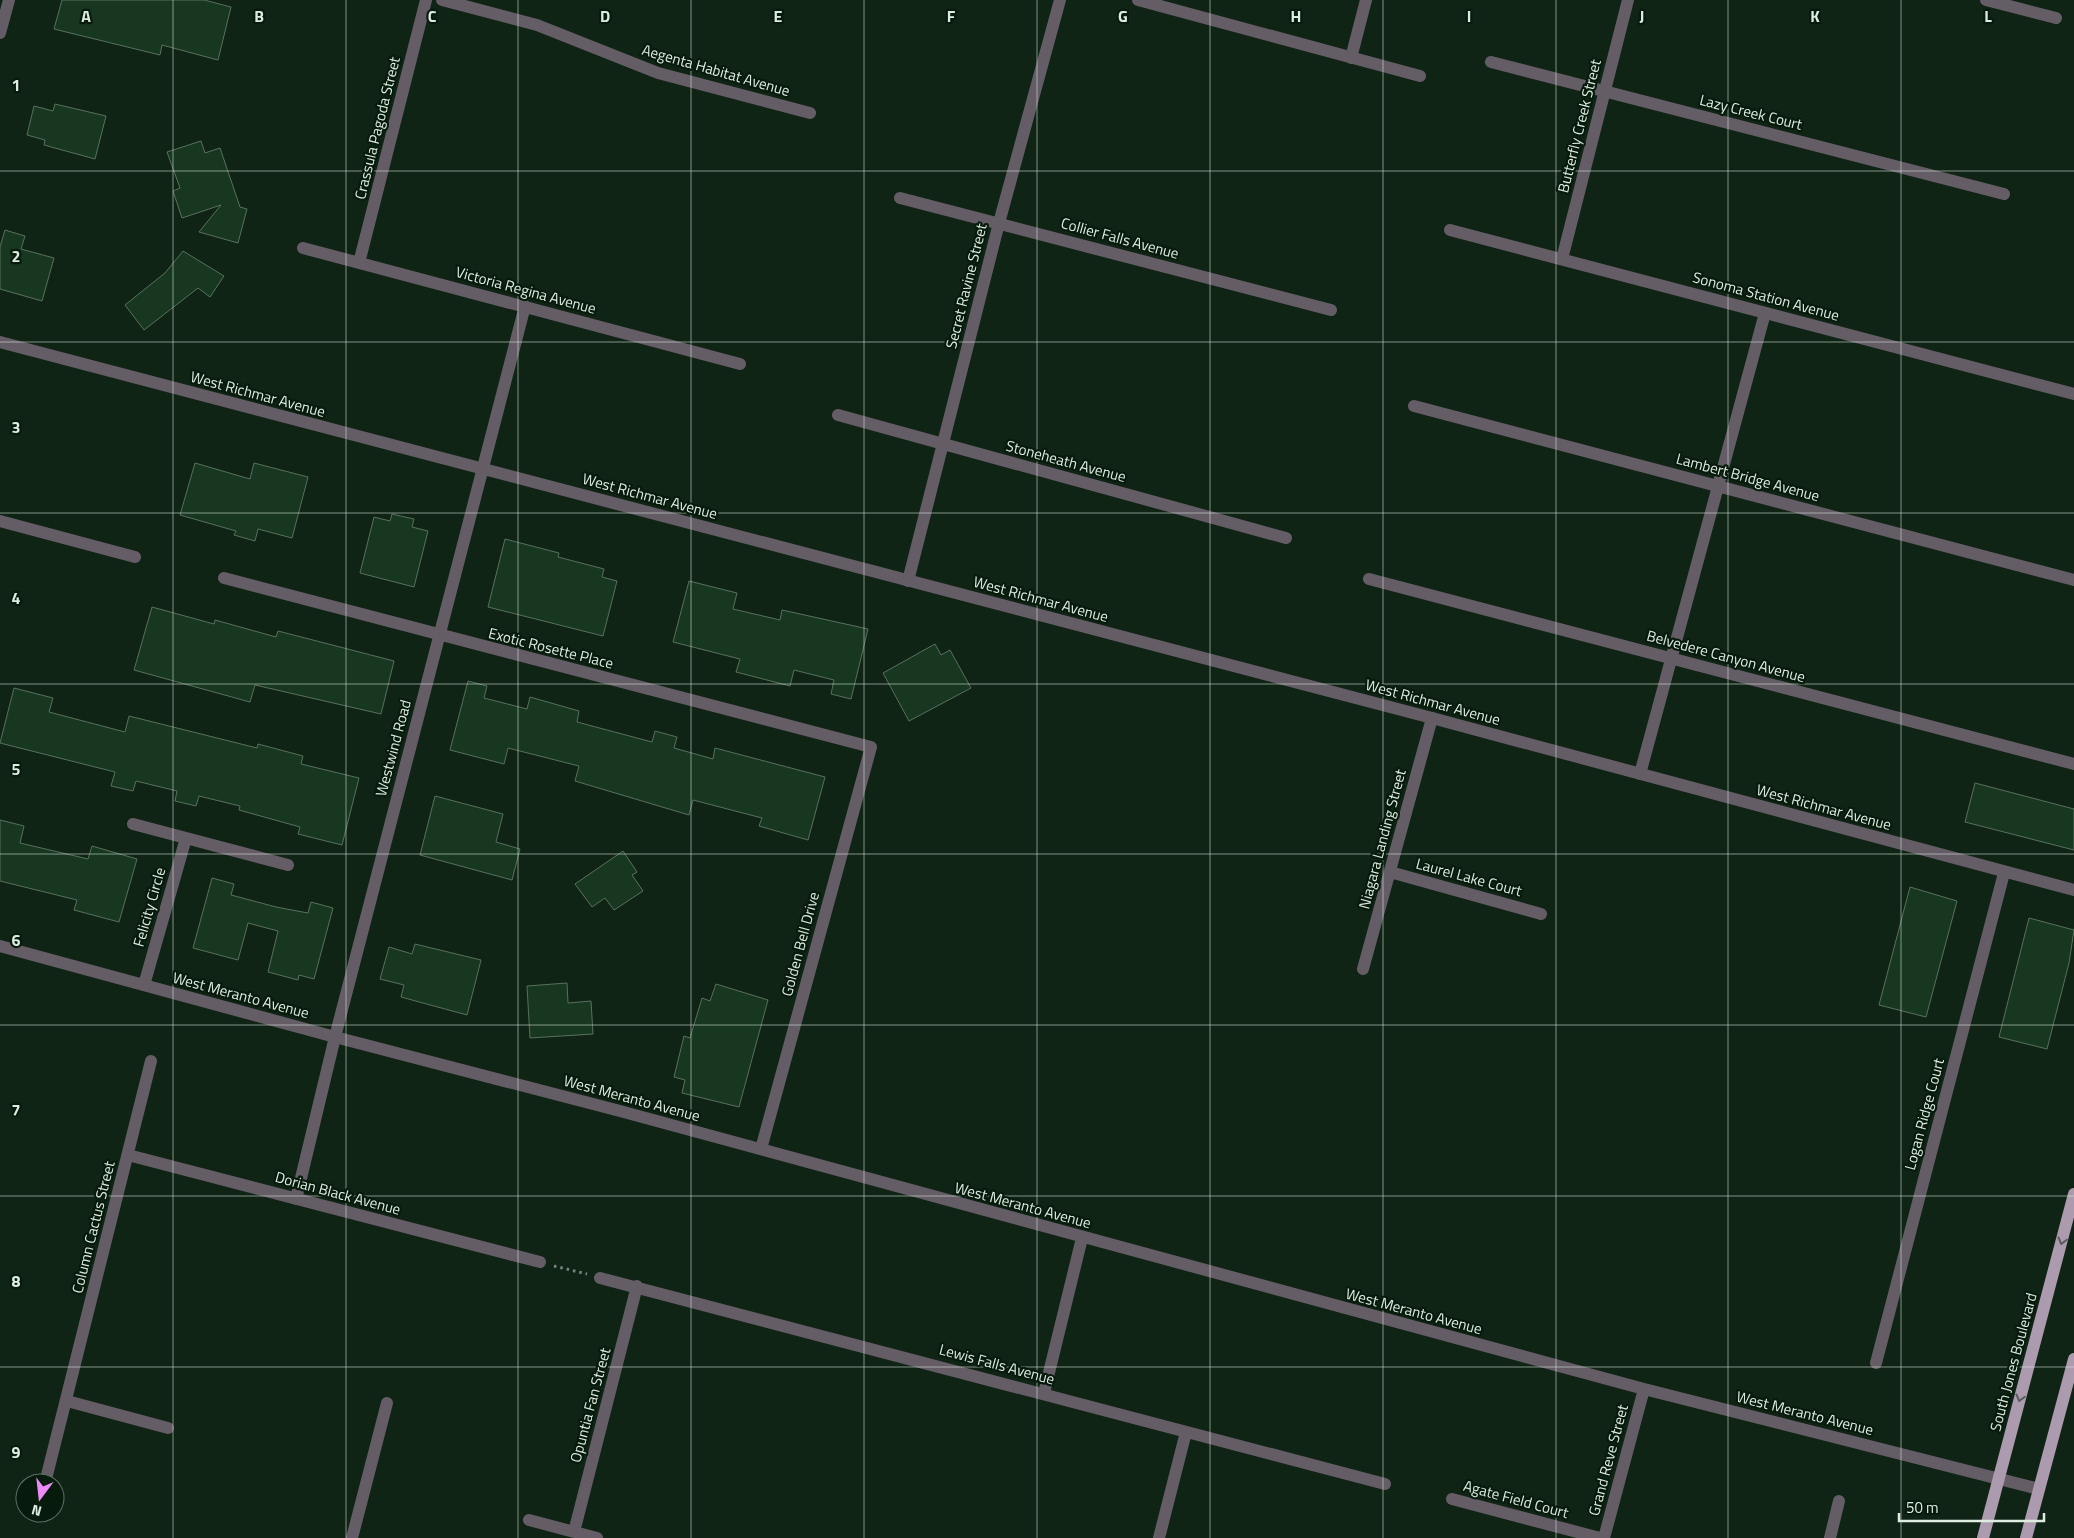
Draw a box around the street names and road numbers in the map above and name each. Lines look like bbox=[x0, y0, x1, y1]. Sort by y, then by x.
street label: Aegenta Habitat Avenue bbox=[639, 38, 793, 102]
street label: Crassula Pagoda Street bbox=[348, 53, 406, 202]
street label: Butterfly Creek Street bbox=[1551, 56, 1607, 195]
street label: Lazy Creek Court bbox=[1697, 88, 1806, 136]
street label: Collier Falls Avenue bbox=[1058, 211, 1182, 265]
street label: Secret Ravine Street bbox=[939, 220, 993, 351]
street label: Victoria Regina Avenue bbox=[453, 260, 599, 320]
street label: Sonoma Station Avenue bbox=[1690, 265, 1842, 327]
street label: West Richmar Avenue bbox=[188, 365, 328, 423]
street label: Stoneheath Avenue bbox=[1003, 434, 1129, 488]
street label: Lambert Bridge Avenue bbox=[1674, 447, 1822, 507]
street label: West Richmar Avenue bbox=[580, 467, 720, 525]
street label: West Richmar Avenue bbox=[971, 570, 1111, 628]
street label: Exotic Rosette Place bbox=[486, 621, 616, 675]
street label: Belvedere Canyon Avenue bbox=[1644, 624, 1808, 688]
street label: West Richmar Avenue bbox=[1363, 673, 1503, 731]
street label: Westwind Road bbox=[369, 697, 417, 799]
street label: Niagara Landing Street bbox=[1352, 766, 1412, 911]
street label: West Richmar Avenue bbox=[1754, 778, 1894, 836]
street label: Laurel Lake Court bbox=[1413, 852, 1525, 902]
street label: Felicity Circle bbox=[127, 865, 171, 949]
street label: Golden Bell Drive bbox=[775, 889, 825, 999]
street label: West Meranto Avenue bbox=[170, 966, 312, 1024]
street label: Logan Ridge Court bbox=[1898, 1055, 1950, 1173]
street label: West Meranto Avenue bbox=[561, 1069, 703, 1127]
street label: Column Cactus Street bbox=[65, 1158, 121, 1296]
street label: Dorian Black Avenue bbox=[273, 1165, 403, 1221]
street label: West Meranto Avenue bbox=[952, 1176, 1094, 1234]
street label: West Meranto Avenue bbox=[1343, 1282, 1485, 1340]
street label: South Jones Boulevard bbox=[1983, 1290, 2043, 1434]
street label: Lewis Falls Avenue bbox=[937, 1338, 1057, 1390]
street label: Opuntia Fan Street bbox=[564, 1344, 617, 1465]
street label: West Meranto Avenue bbox=[1734, 1385, 1876, 1441]
street label: Grand Reve Street bbox=[1582, 1401, 1634, 1518]
street label: Agate Field Court bbox=[1461, 1474, 1572, 1524]

